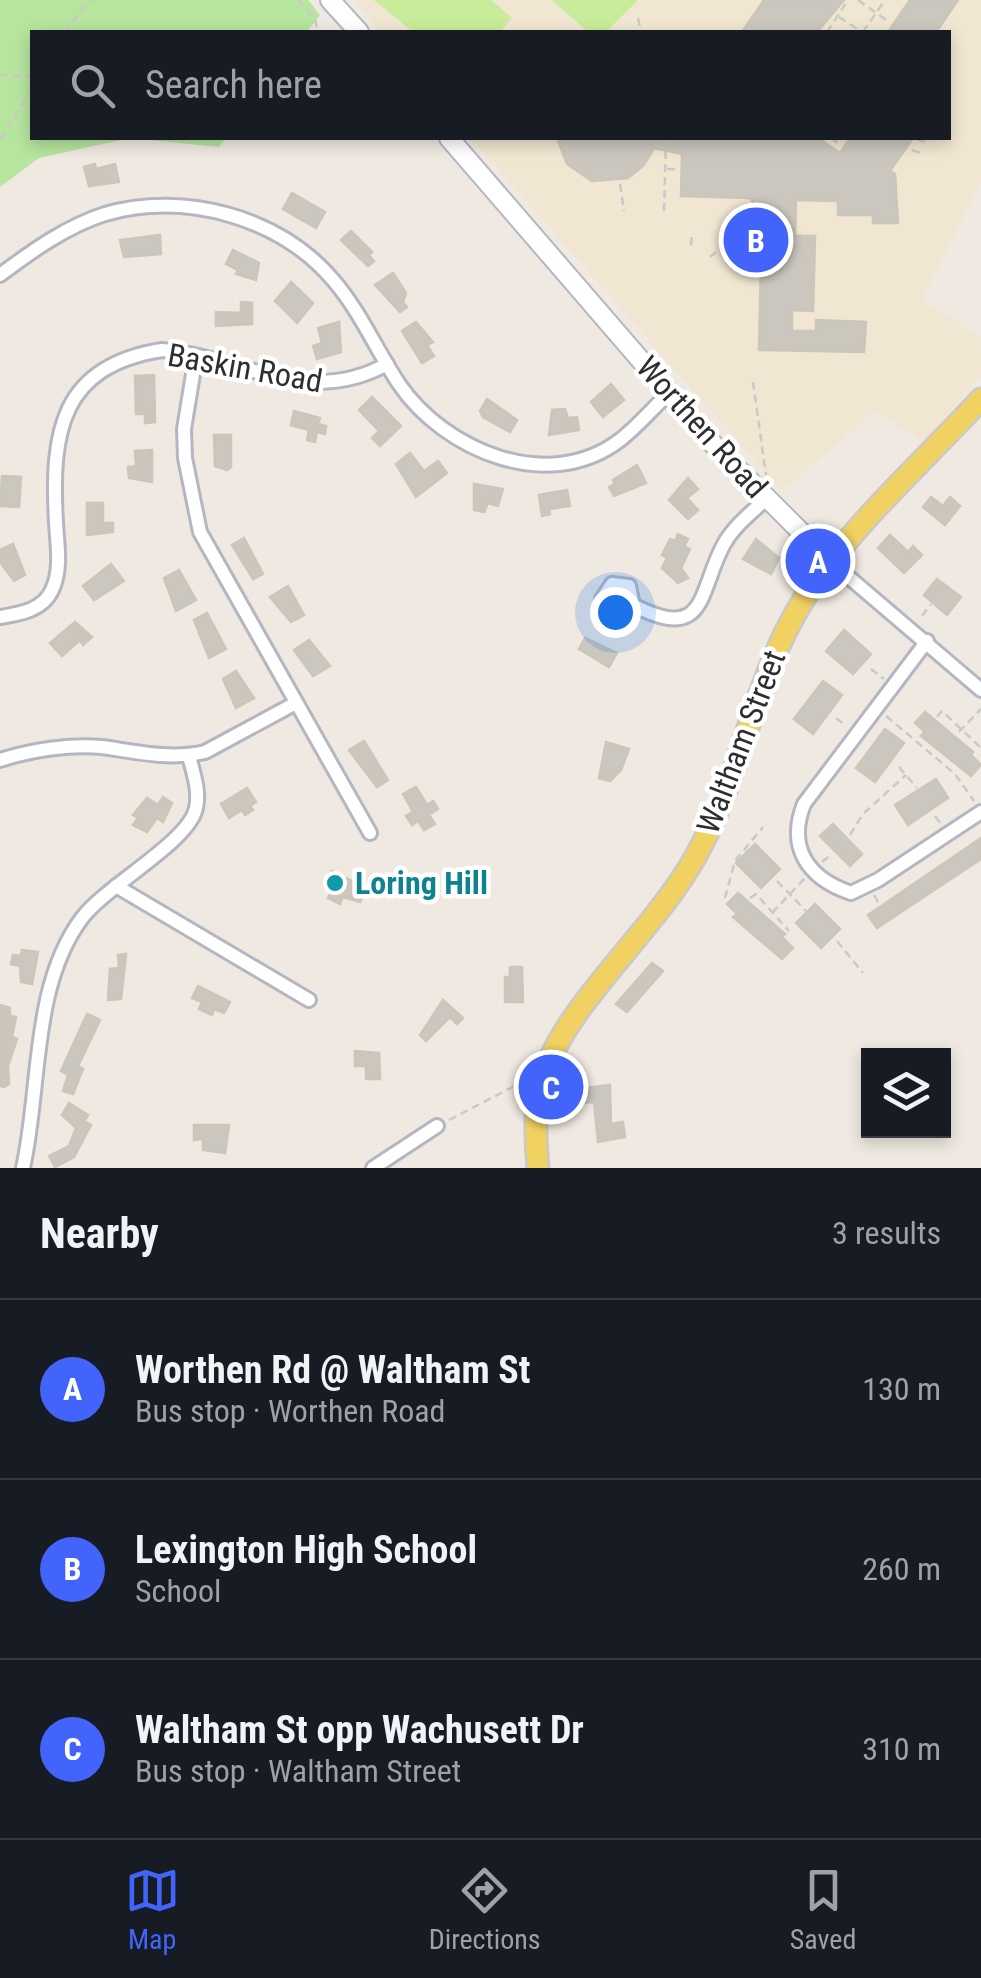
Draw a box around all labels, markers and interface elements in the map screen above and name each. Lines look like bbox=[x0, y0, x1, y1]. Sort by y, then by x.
search box bbox=[30, 30, 951, 140]
icon: search bbox=[65, 58, 120, 113]
text: Search here bbox=[145, 63, 322, 107]
pin: B bbox=[724, 202, 788, 278]
street label: Baskin Road bbox=[165, 336, 325, 400]
street label: Worthen Road bbox=[628, 348, 776, 506]
pin: A bbox=[786, 524, 850, 598]
your location bbox=[590, 587, 641, 638]
street label: Waltham Street bbox=[689, 645, 793, 839]
place label: Loring Hill bbox=[355, 864, 488, 902]
marker: Loring Hill bbox=[324, 872, 346, 894]
map controls bbox=[861, 1048, 951, 1138]
button: layers bbox=[861, 1048, 951, 1138]
pin: C bbox=[518, 1050, 584, 1124]
text: Nearby bbox=[40, 1209, 159, 1258]
text: 3 results bbox=[832, 1214, 941, 1252]
text: Worthen Rd @ Waltham St bbox=[135, 1348, 531, 1392]
text: A bbox=[63, 1370, 82, 1408]
text: 130 m bbox=[862, 1370, 941, 1408]
text: Bus stop · Worthen Road bbox=[135, 1392, 445, 1430]
text: Lexington High School bbox=[135, 1528, 477, 1572]
text: B bbox=[64, 1550, 81, 1588]
text: 260 m bbox=[862, 1550, 941, 1588]
text: School bbox=[135, 1572, 221, 1610]
text: Waltham St opp Wachusett Dr bbox=[135, 1708, 584, 1752]
text: C bbox=[63, 1730, 82, 1768]
text: 310 m bbox=[862, 1730, 941, 1768]
text: Bus stop · Waltham Street bbox=[135, 1752, 461, 1790]
tab: Map bbox=[125, 1863, 180, 1956]
tab: Directions bbox=[429, 1863, 541, 1956]
tab: Saved bbox=[790, 1863, 856, 1956]

